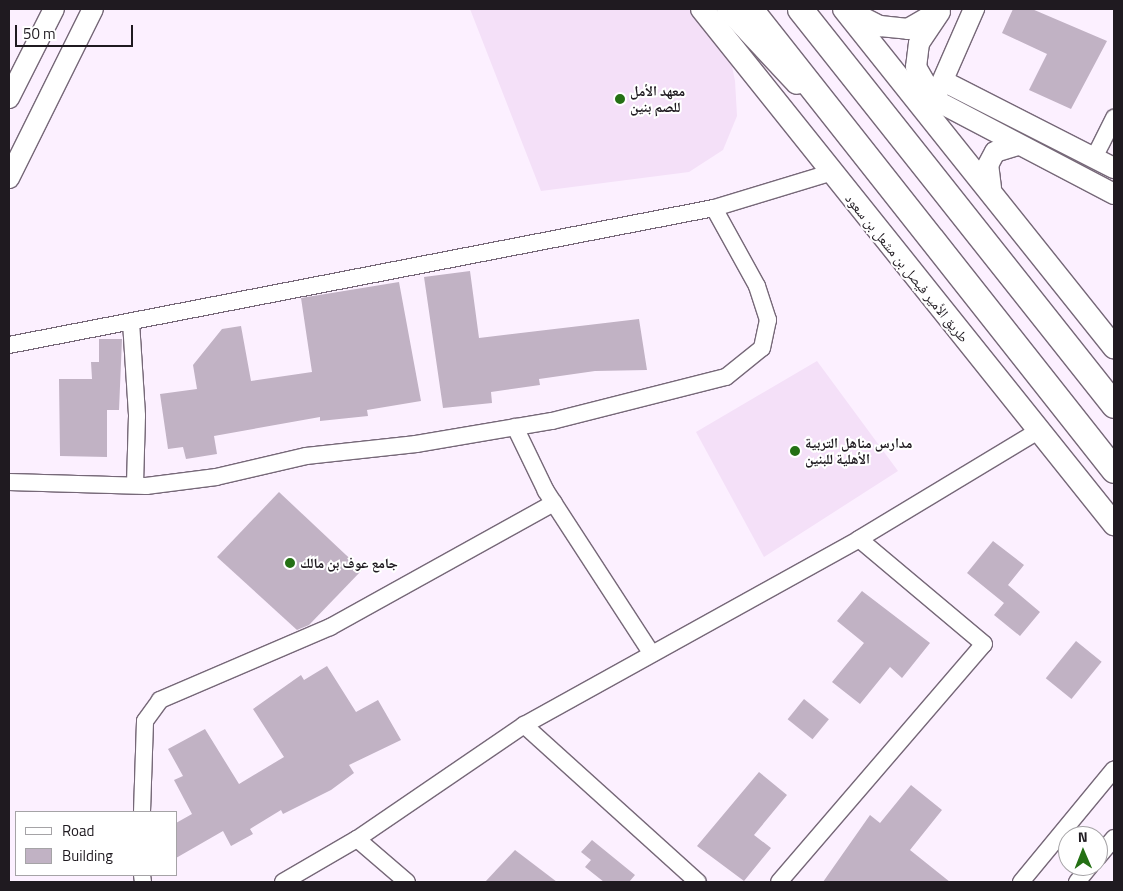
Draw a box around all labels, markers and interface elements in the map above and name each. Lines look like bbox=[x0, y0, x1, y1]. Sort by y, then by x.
scale bar bbox=[18, 15, 135, 47]
text: 50 m bbox=[23, 22, 56, 45]
place label: معهد الأمل للصم بنين bbox=[630, 83, 685, 115]
marker: معهد الأمل للصم بنين bbox=[614, 93, 626, 105]
street label: طريق الأمير فيصل بن مشعل بن سعود bbox=[842, 190, 972, 346]
place label: مدارس مناهل التربية الأهلية للبنين bbox=[805, 435, 912, 468]
marker: مدارس مناهل التربية الأهلية للبنين bbox=[789, 445, 801, 457]
place label: جامع عوف بن مالك bbox=[300, 555, 398, 571]
marker: جامع عوف بن مالك bbox=[284, 557, 296, 569]
legend bbox=[15, 811, 178, 876]
text: Road bbox=[62, 819, 94, 842]
north arrow bbox=[1058, 826, 1108, 876]
text: N bbox=[1078, 826, 1088, 847]
text: Building bbox=[62, 844, 113, 867]

